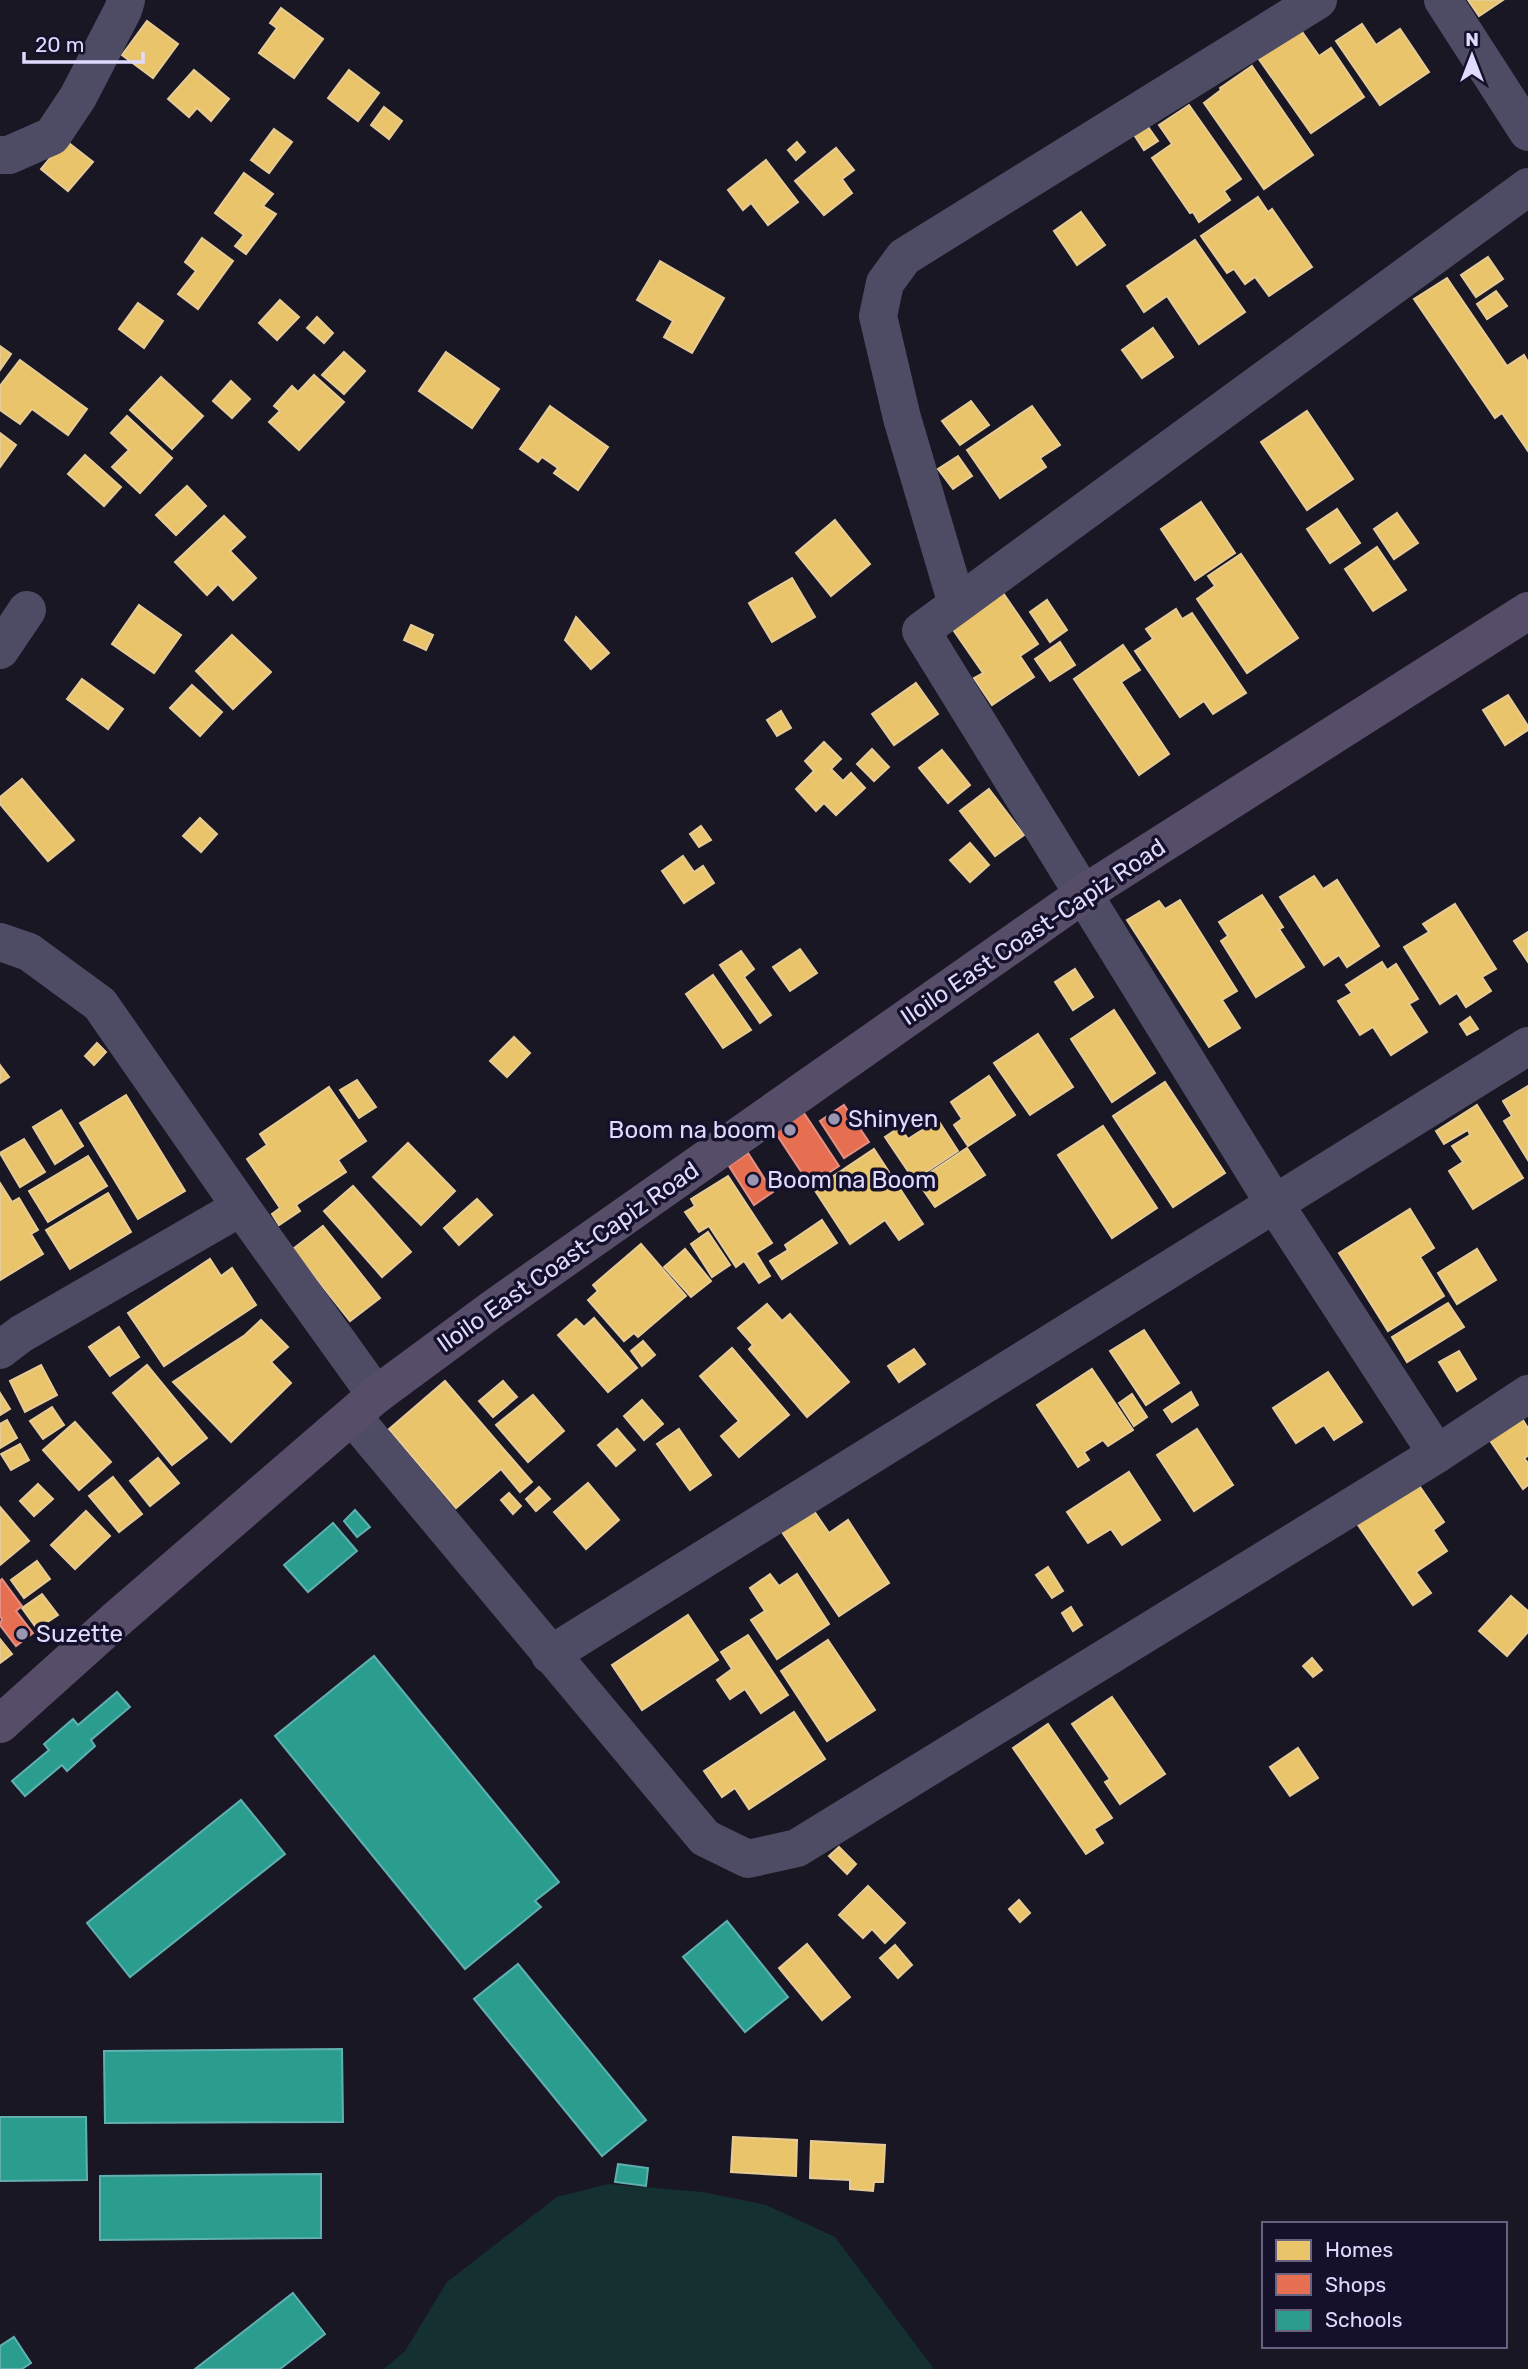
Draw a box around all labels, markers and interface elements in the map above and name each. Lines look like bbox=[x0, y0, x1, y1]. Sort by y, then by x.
scale bar bbox=[24, 21, 144, 65]
north arrow bbox=[1437, 21, 1507, 91]
text: N bbox=[1465, 28, 1479, 51]
text: 20 m bbox=[35, 32, 84, 57]
street label: Iloilo East Coast-Capiz Road bbox=[895, 833, 1171, 1031]
place label: Shinyen bbox=[848, 1105, 938, 1133]
marker: Shinyen bbox=[826, 1111, 842, 1127]
place label: Boom na boom bbox=[608, 1116, 776, 1144]
marker: Boom na boom bbox=[782, 1122, 798, 1138]
street label: Iloilo East Coast-Capiz Road bbox=[432, 1156, 704, 1358]
place label: Boom na Boom bbox=[767, 1166, 936, 1194]
marker: Boom na Boom bbox=[745, 1172, 761, 1188]
place label: Suzette bbox=[36, 1620, 123, 1648]
marker: Suzette bbox=[14, 1626, 30, 1642]
legend bbox=[1262, 2222, 1507, 2348]
text: Homes bbox=[1325, 2237, 1393, 2262]
text: Shops bbox=[1325, 2272, 1386, 2297]
text: Schools bbox=[1325, 2307, 1402, 2332]

